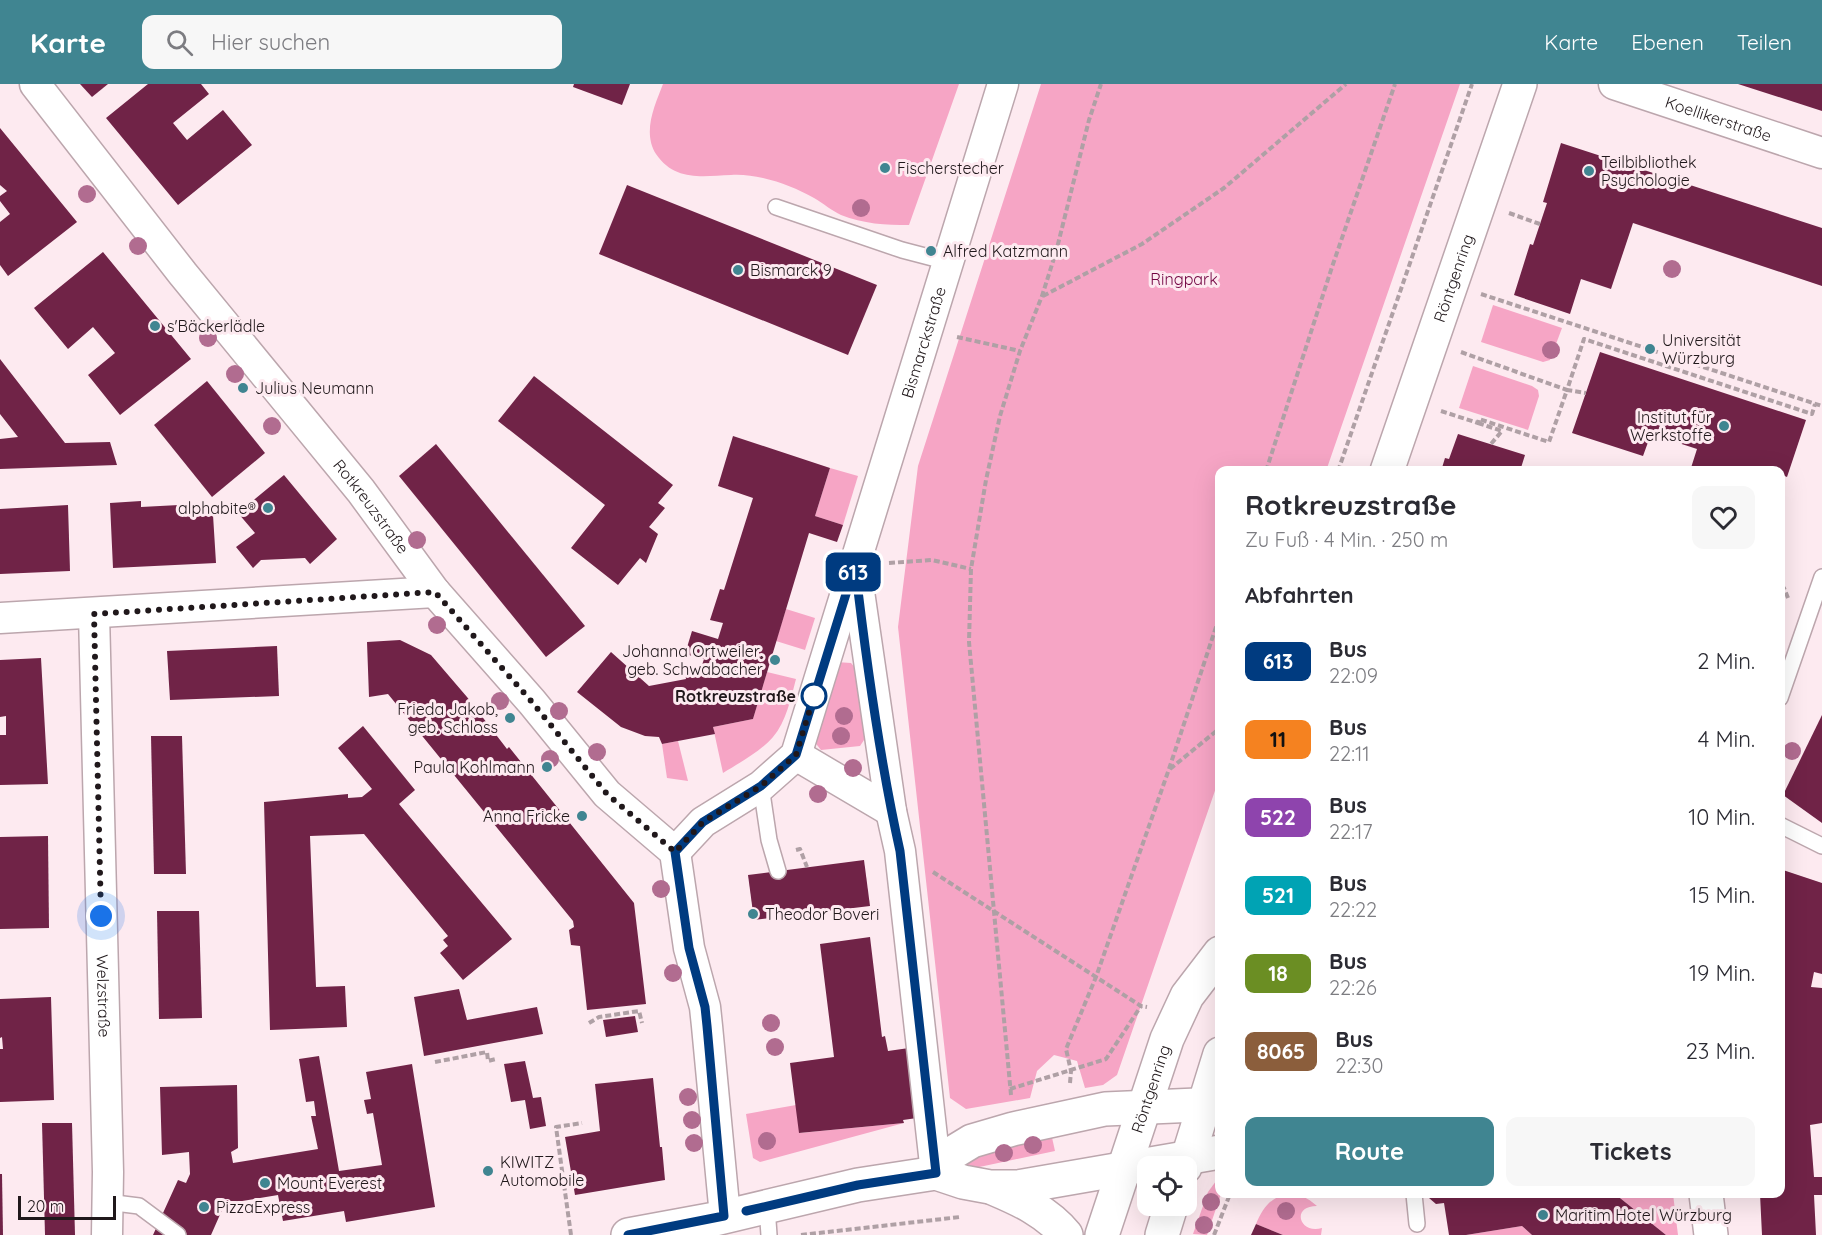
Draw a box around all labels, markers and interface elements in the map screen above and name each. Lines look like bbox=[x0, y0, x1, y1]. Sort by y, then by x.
search box bbox=[142, 15, 562, 69]
text: Karte bbox=[30, 25, 106, 60]
icon: search bbox=[163, 26, 196, 59]
text: Hier suchen bbox=[211, 28, 330, 56]
text: Karte bbox=[1544, 29, 1598, 55]
text: Ebenen bbox=[1631, 29, 1704, 55]
text: Teilen bbox=[1737, 29, 1792, 55]
street label: Koellikerstraße bbox=[1663, 92, 1774, 146]
place label: Teilbibliothek Psychologie bbox=[1601, 152, 1697, 190]
place label: Fischerstecher bbox=[897, 158, 1004, 178]
marker: Fischerstecher bbox=[878, 161, 892, 175]
marker: Teilbibliothek Psychologie bbox=[1582, 164, 1596, 178]
street label: Röntgenring bbox=[1429, 231, 1478, 325]
place label: Alfred Katzmann bbox=[943, 241, 1068, 261]
marker: Alfred Katzmann bbox=[924, 244, 938, 258]
place label: Bismarck 9 bbox=[750, 260, 832, 280]
marker: Bismarck 9 bbox=[731, 263, 745, 277]
park label: Ringpark bbox=[1150, 269, 1218, 289]
street label: Bismarckstraße bbox=[897, 284, 950, 400]
place label: s'Bäckerlädle bbox=[167, 316, 265, 336]
marker: s'Bäckerlädle bbox=[148, 319, 162, 333]
place label: Universität Würzburg bbox=[1662, 330, 1741, 368]
marker: Universität Würzburg bbox=[1643, 342, 1657, 356]
place label: Julius Neumann bbox=[255, 378, 374, 398]
marker: Julius Neumann bbox=[236, 381, 250, 395]
place label: Institut für Werkstoffe bbox=[1630, 407, 1712, 445]
marker: Institut für Werkstoffe bbox=[1717, 419, 1731, 433]
street label: Rotkreuzstraße bbox=[329, 455, 413, 558]
button: heart bbox=[1692, 486, 1755, 549]
text: Rotkreuzstraße bbox=[1245, 487, 1457, 522]
place label: alphabite® bbox=[178, 498, 256, 518]
marker: alphabite® bbox=[261, 501, 275, 515]
text: Zu Fuß · 4 Min. · 250 m bbox=[1245, 527, 1448, 552]
line badge: 613 bbox=[818, 552, 888, 592]
text: 613 bbox=[838, 559, 868, 585]
text: Abfahrten bbox=[1245, 581, 1354, 609]
text: Bus bbox=[1329, 635, 1367, 663]
place label: Johanna Ortweiler, geb. Schwabacher bbox=[622, 641, 763, 679]
text: 2 Min. bbox=[1697, 647, 1755, 675]
text: 613 bbox=[1263, 648, 1293, 674]
marker: Johanna Ortweiler, geb. Schwabacher bbox=[768, 653, 782, 667]
text: 22:09 bbox=[1329, 663, 1378, 688]
marker: Rotkreuzstraße bbox=[801, 683, 827, 709]
place label: Rotkreuzstraße bbox=[675, 686, 796, 706]
place label: Frieda Jakob, geb. Schloss bbox=[397, 699, 498, 737]
marker: Frieda Jakob, geb. Schloss bbox=[503, 711, 517, 725]
text: Bus bbox=[1329, 713, 1367, 741]
text: 4 Min. bbox=[1698, 725, 1755, 753]
text: 11 bbox=[1270, 726, 1286, 752]
text: 22:11 bbox=[1329, 741, 1370, 766]
place label: Paula Kohlmann bbox=[413, 757, 535, 777]
marker: Paula Kohlmann bbox=[540, 760, 554, 774]
text: Bus bbox=[1329, 791, 1367, 819]
text: 10 Min. bbox=[1688, 803, 1755, 831]
text: 522 bbox=[1260, 804, 1296, 830]
place label: Anna Fricke bbox=[483, 806, 570, 826]
marker: Anna Fricke bbox=[575, 809, 589, 823]
text: 22:17 bbox=[1329, 819, 1373, 844]
text: Bus bbox=[1329, 869, 1367, 897]
text: 15 Min. bbox=[1689, 881, 1755, 909]
text: 521 bbox=[1262, 882, 1294, 908]
text: 22:22 bbox=[1329, 897, 1377, 922]
your location bbox=[86, 901, 116, 931]
place label: Theodor Boveri bbox=[765, 904, 879, 924]
marker: Theodor Boveri bbox=[746, 907, 760, 921]
text: Bus bbox=[1329, 947, 1367, 975]
street label: Welzstraße bbox=[93, 954, 115, 1038]
text: 19 Min. bbox=[1689, 959, 1755, 987]
text: 18 bbox=[1268, 960, 1288, 986]
text: 22:26 bbox=[1329, 975, 1377, 1000]
text: Bus bbox=[1335, 1025, 1373, 1053]
text: 23 Min. bbox=[1686, 1037, 1755, 1065]
text: 8065 bbox=[1257, 1038, 1305, 1064]
street label: Röntgenring bbox=[1127, 1042, 1174, 1136]
text: 22:30 bbox=[1335, 1053, 1383, 1078]
button: Route bbox=[1245, 1117, 1494, 1186]
button: Tickets bbox=[1506, 1117, 1755, 1186]
place label: KIWITZ Automobile bbox=[500, 1152, 584, 1190]
map controls bbox=[1137, 1156, 1197, 1216]
button: locate bbox=[1137, 1156, 1197, 1216]
marker: KIWITZ Automobile bbox=[481, 1164, 495, 1178]
place label: Mount Everest bbox=[277, 1173, 382, 1193]
marker: Mount Everest bbox=[258, 1176, 272, 1190]
scale bar bbox=[18, 1193, 116, 1220]
text: 20 m bbox=[27, 1196, 64, 1216]
place label: PizzaExpress bbox=[216, 1197, 310, 1217]
marker: PizzaExpress bbox=[197, 1200, 211, 1214]
place label: Maritim Hotel Würzburg bbox=[1555, 1205, 1732, 1225]
marker: Maritim Hotel Würzburg bbox=[1536, 1208, 1550, 1222]

